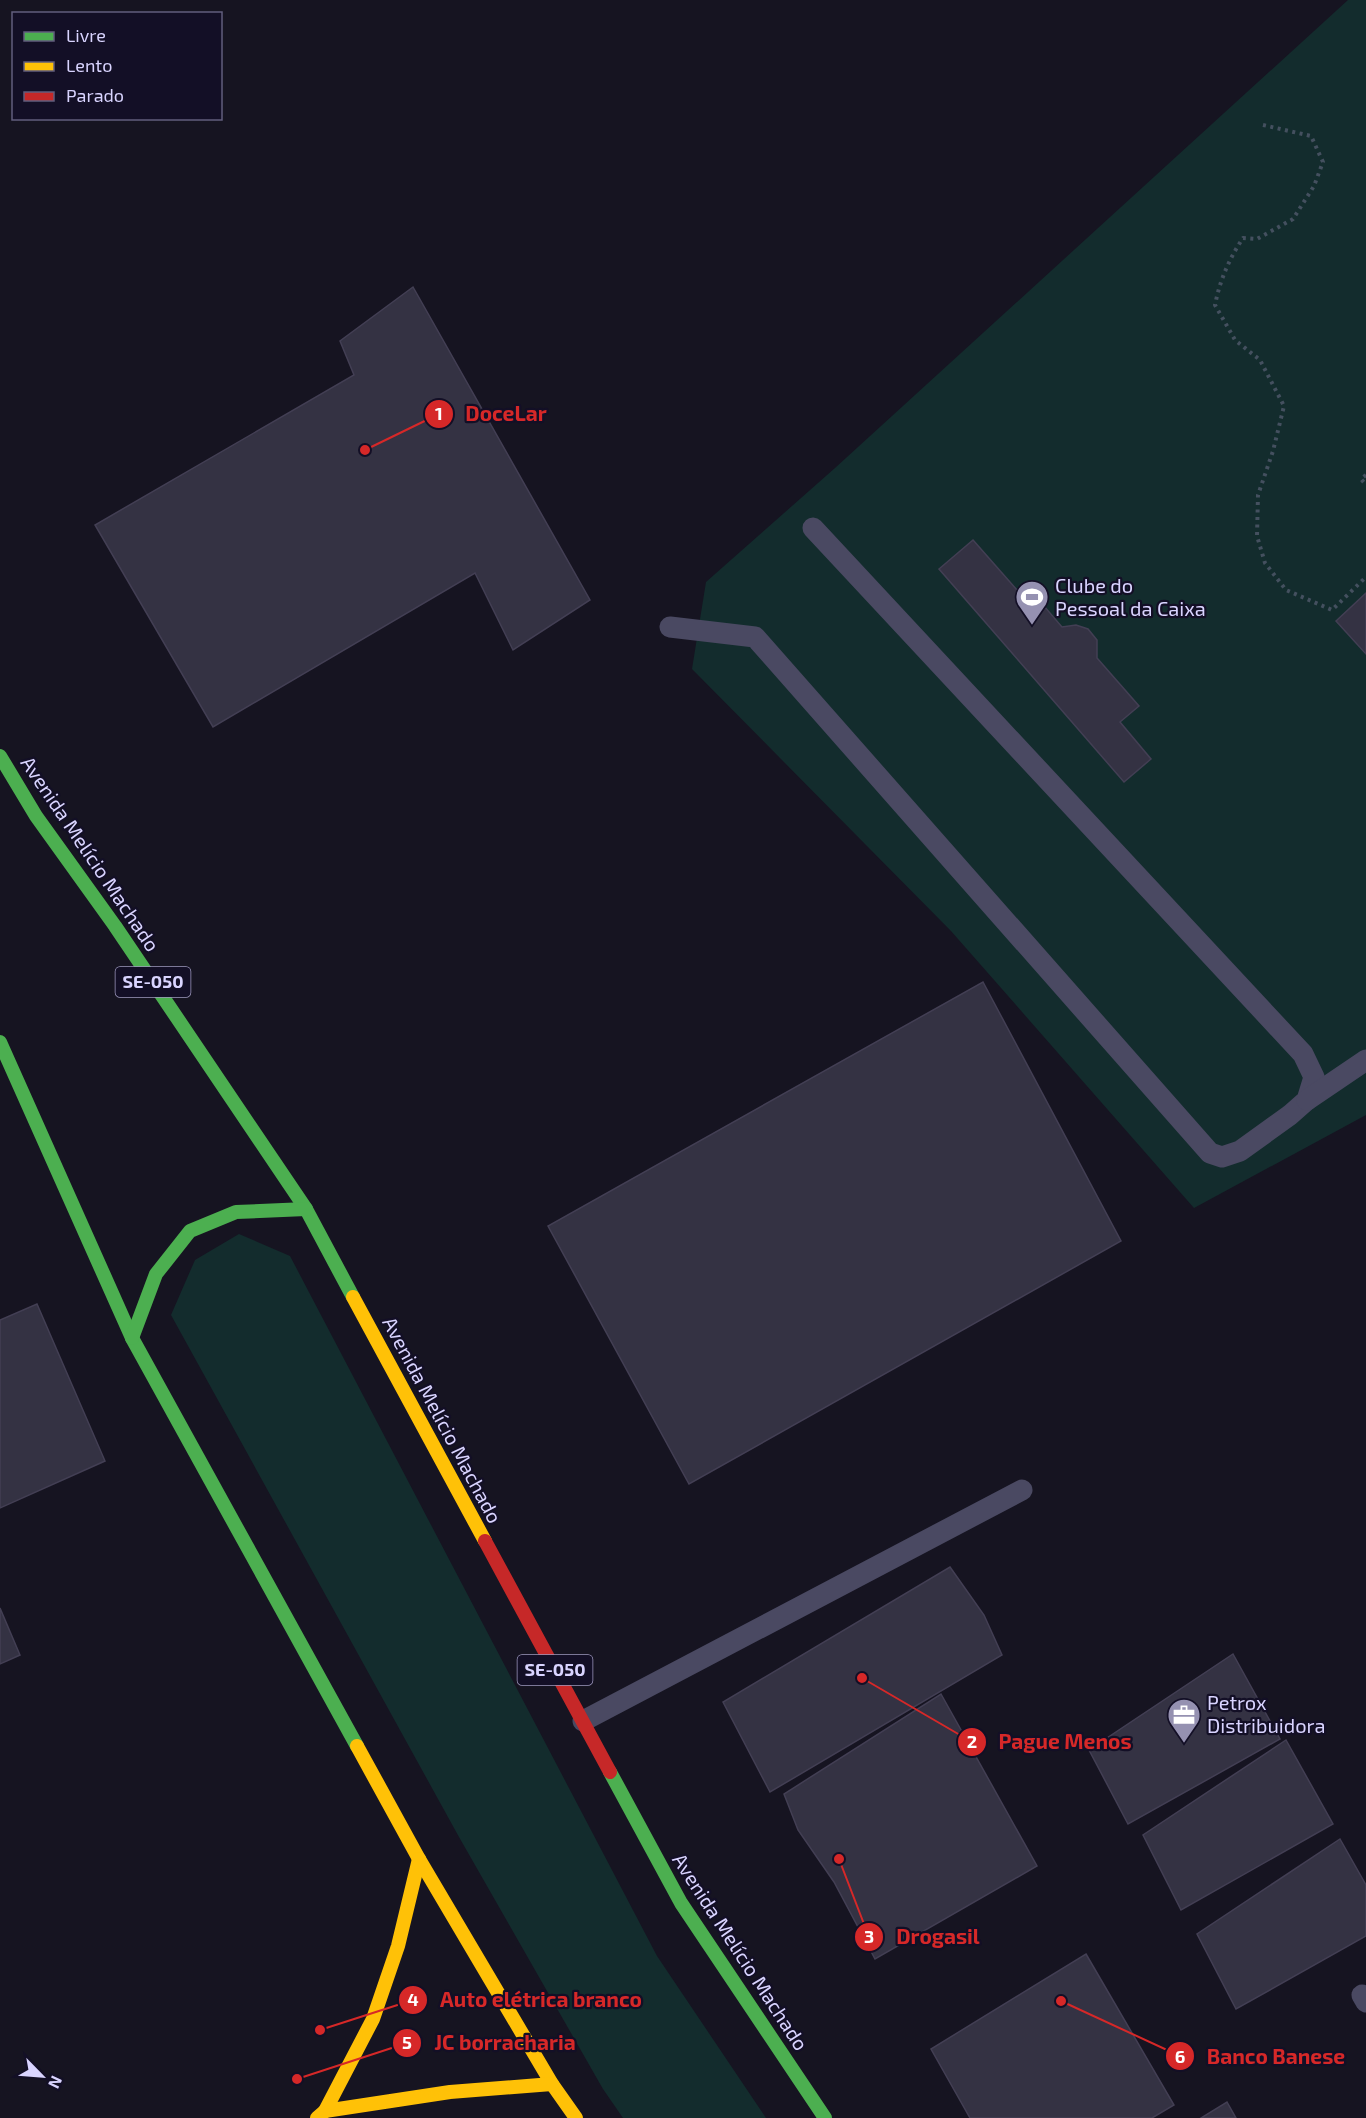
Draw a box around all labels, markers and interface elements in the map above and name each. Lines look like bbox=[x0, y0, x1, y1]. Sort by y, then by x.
legend bbox=[12, 12, 222, 120]
text: Livre bbox=[66, 24, 106, 46]
text: Lento bbox=[66, 54, 112, 76]
text: Parado bbox=[66, 84, 124, 106]
callout: DoceLar bbox=[424, 394, 559, 433]
text: DoceLar bbox=[465, 400, 547, 425]
text: 1 bbox=[435, 402, 443, 424]
place label: Clube do Pessoal da Caixa bbox=[1055, 573, 1206, 620]
sports icon: Clube do Pessoal da Caixa bbox=[1014, 579, 1050, 626]
street label: Avenida Melício Machado bbox=[17, 751, 165, 956]
road number: SE-050 bbox=[116, 967, 190, 997]
street label: Avenida Melício Machado bbox=[378, 1312, 508, 1527]
road number: SE-050 bbox=[518, 1655, 592, 1685]
place label: Petrox Distribuidora bbox=[1207, 1690, 1326, 1737]
office icon: Petrox Distribuidora bbox=[1166, 1697, 1202, 1744]
callout: Pague Menos bbox=[957, 1722, 1144, 1761]
text: Pague Menos bbox=[998, 1728, 1132, 1753]
text: 2 bbox=[967, 1730, 977, 1752]
street label: Avenida Melício Machado bbox=[668, 1848, 814, 2055]
callout: Drogasil bbox=[854, 1917, 991, 1956]
text: Drogasil bbox=[896, 1923, 980, 1948]
text: 3 bbox=[864, 1925, 874, 1947]
callout: Auto elétrica branco bbox=[398, 1981, 654, 2020]
text: Auto elétrica branco bbox=[440, 1986, 642, 2011]
text: 4 bbox=[407, 1988, 419, 2010]
callout: JC borracharia bbox=[392, 2024, 588, 2063]
text: JC borracharia bbox=[434, 2029, 576, 2054]
text: 5 bbox=[402, 2031, 412, 2053]
callout: Banco Banese bbox=[1165, 2037, 1357, 2076]
text: Banco Banese bbox=[1207, 2043, 1345, 2068]
text: 6 bbox=[1175, 2045, 1185, 2067]
north arrow bbox=[12, 2046, 72, 2106]
text: N bbox=[45, 2073, 67, 2092]

